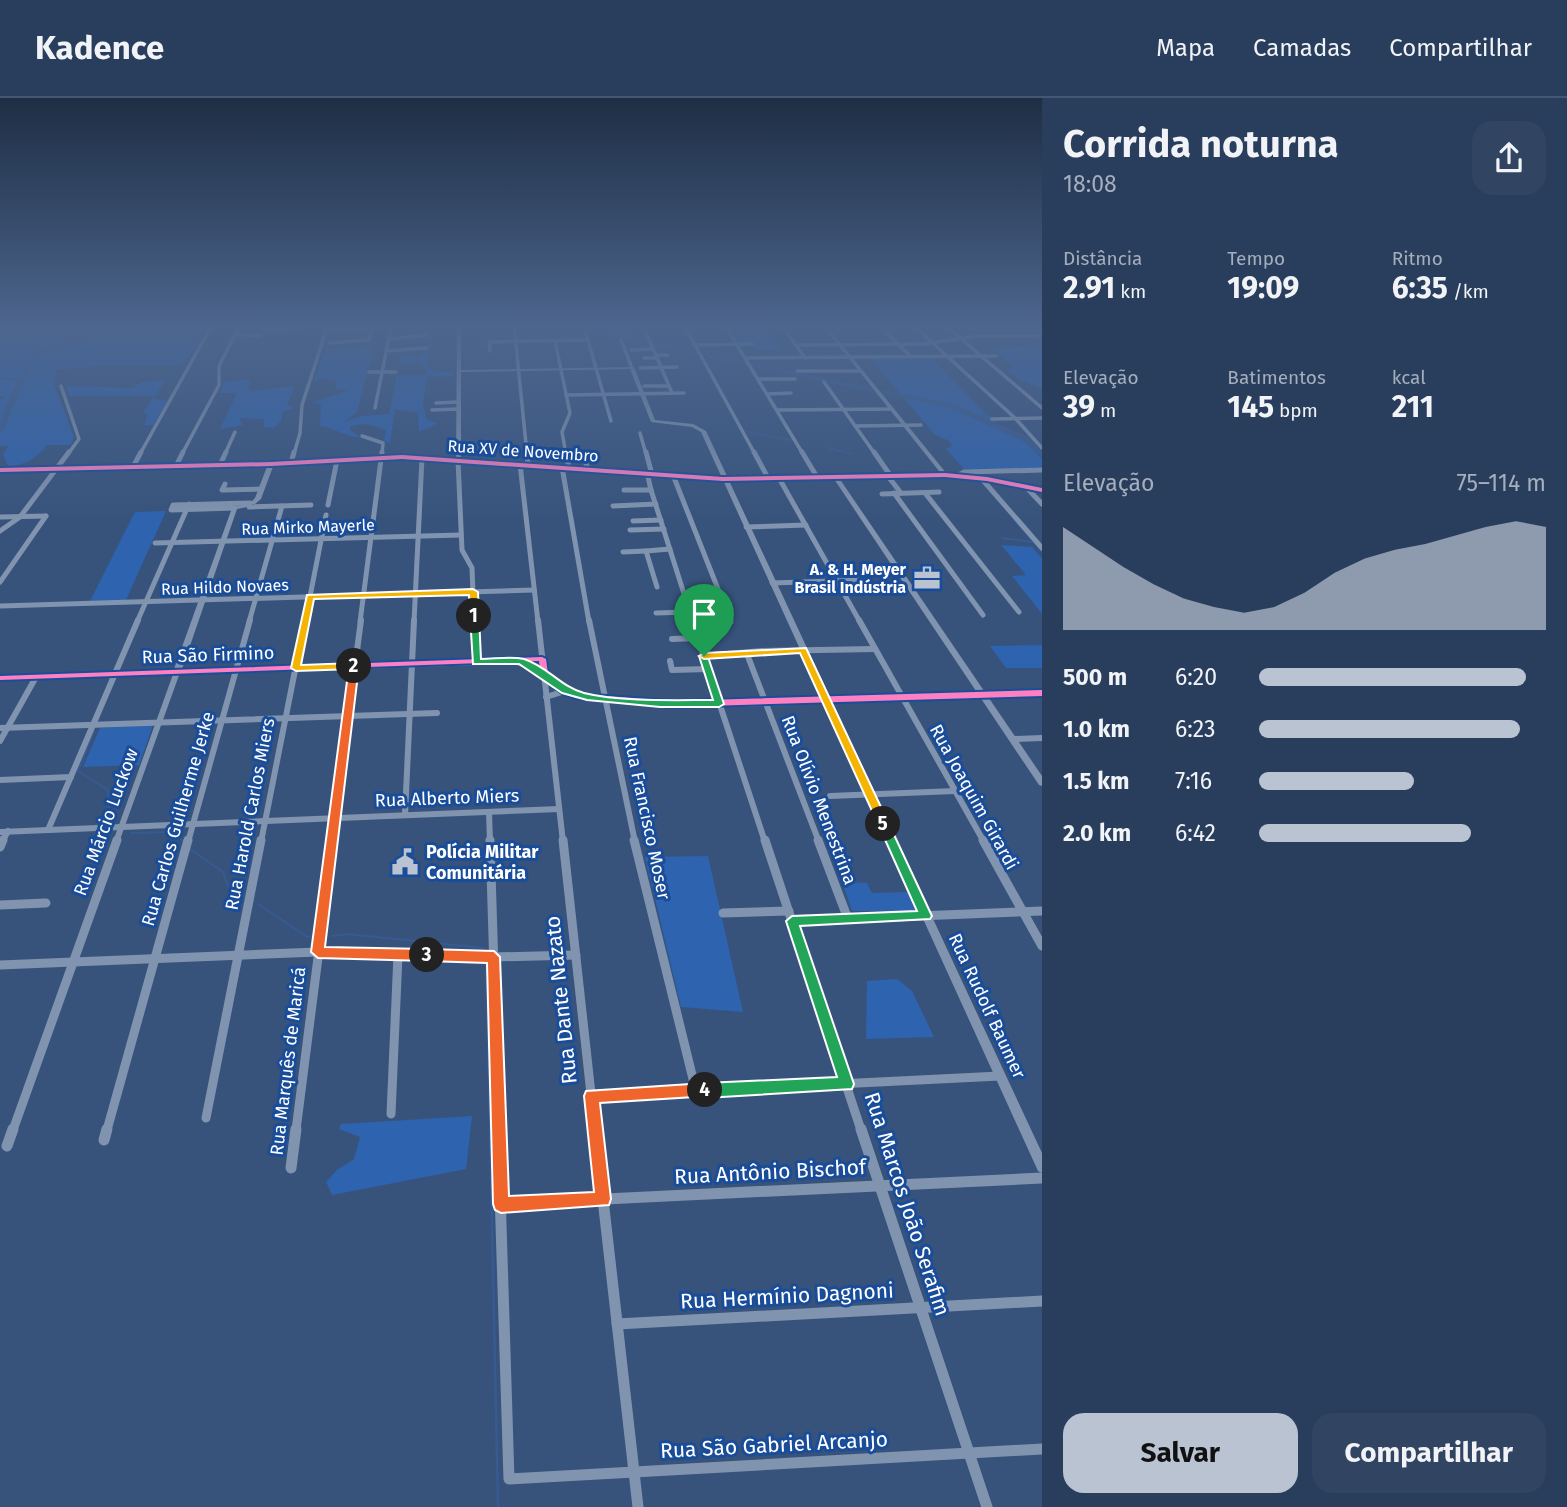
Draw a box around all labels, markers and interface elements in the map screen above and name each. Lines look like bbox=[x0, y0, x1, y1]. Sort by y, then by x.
text: Kadence bbox=[35, 28, 164, 68]
text: Mapa bbox=[1156, 34, 1215, 62]
text: Camadas bbox=[1253, 34, 1351, 62]
text: Compartilhar bbox=[1389, 34, 1532, 62]
text: Corrida noturna bbox=[1063, 121, 1339, 167]
button: share bbox=[1472, 121, 1546, 195]
text: 18:08 bbox=[1063, 170, 1117, 198]
text: Distância bbox=[1063, 247, 1142, 270]
text: Tempo bbox=[1227, 247, 1285, 270]
text: Ritmo bbox=[1392, 247, 1443, 270]
text: 2.91 bbox=[1063, 270, 1115, 306]
text: 19:09 bbox=[1227, 270, 1299, 306]
text: 6:35 bbox=[1392, 270, 1448, 306]
text: km bbox=[1115, 280, 1146, 303]
text: /km bbox=[1448, 280, 1489, 303]
text: Elevação bbox=[1063, 366, 1139, 389]
text: Batimentos bbox=[1227, 366, 1326, 389]
text: kcal bbox=[1392, 366, 1426, 389]
text: 39 bbox=[1063, 389, 1095, 425]
text: 145 bbox=[1227, 389, 1274, 425]
text: 211 bbox=[1392, 389, 1434, 425]
text: m bbox=[1095, 399, 1116, 422]
text: bpm bbox=[1274, 399, 1318, 422]
street label: Rua XV de Novembro bbox=[447, 436, 599, 466]
text: Elevação bbox=[1063, 469, 1154, 497]
text: 75–114 m bbox=[1457, 469, 1546, 497]
street label: Rua Mirko Mayerle bbox=[241, 515, 375, 539]
place label: A. & H. Meyer Brasil Indústria bbox=[795, 560, 907, 597]
office icon: A. & H. Meyer Brasil Indústria bbox=[912, 563, 942, 593]
street label: Rua Hildo Novaes bbox=[161, 575, 289, 599]
pin bbox=[674, 584, 734, 656]
icon: arrive bbox=[685, 595, 723, 633]
pin: 1 bbox=[456, 598, 491, 634]
text: 1 bbox=[469, 604, 478, 627]
street label: Rua São Firmino bbox=[141, 642, 275, 668]
pin: 2 bbox=[336, 648, 372, 684]
text: 2 bbox=[349, 654, 358, 677]
text: 500 m bbox=[1063, 663, 1127, 691]
text: 6:20 bbox=[1175, 663, 1217, 691]
street label: Rua Carlos Guilherme Jerke bbox=[137, 709, 219, 929]
street label: Rua Olívio Menestrina bbox=[777, 712, 861, 888]
text: 1.0 km bbox=[1063, 715, 1130, 743]
text: 6:23 bbox=[1175, 715, 1216, 743]
street label: Rua Harold Carlos Miers bbox=[221, 716, 279, 912]
street label: Rua Joaquim Girardi bbox=[925, 720, 1023, 874]
street label: Rua Francisco Moser bbox=[619, 734, 675, 902]
street label: Rua Márcio Luckow bbox=[69, 745, 143, 899]
text: 1.5 km bbox=[1063, 767, 1129, 795]
text: 7:16 bbox=[1175, 767, 1212, 795]
street label: Rua Alberto Miers bbox=[374, 784, 520, 812]
pin: 5 bbox=[866, 806, 900, 842]
text: 5 bbox=[877, 812, 888, 835]
text: 2.0 km bbox=[1063, 819, 1131, 847]
text: 6:42 bbox=[1175, 819, 1216, 847]
place label: Polícia Militar Comunitária bbox=[426, 841, 539, 884]
public building icon: Polícia Militar Comunitária bbox=[390, 847, 420, 877]
street label: Rua Dante Nazato bbox=[539, 915, 583, 1085]
street label: Rua Rudolf Baumer bbox=[944, 930, 1030, 1082]
pin: 3 bbox=[410, 938, 444, 972]
text: 3 bbox=[422, 943, 431, 966]
street label: Rua Marquês de Maricá bbox=[266, 965, 310, 1157]
pin: 4 bbox=[688, 1072, 722, 1108]
text: 4 bbox=[699, 1078, 710, 1101]
street label: Rua Marcos João Serafim bbox=[858, 1089, 956, 1319]
street label: Rua Antônio Bischof bbox=[673, 1154, 869, 1190]
street label: Rua Hermínio Dagnoni bbox=[679, 1277, 895, 1315]
button: Salvar bbox=[1063, 1413, 1298, 1493]
button: Compartilhar bbox=[1312, 1413, 1546, 1493]
street label: Rua São Gabriel Arcanjo bbox=[659, 1426, 889, 1464]

